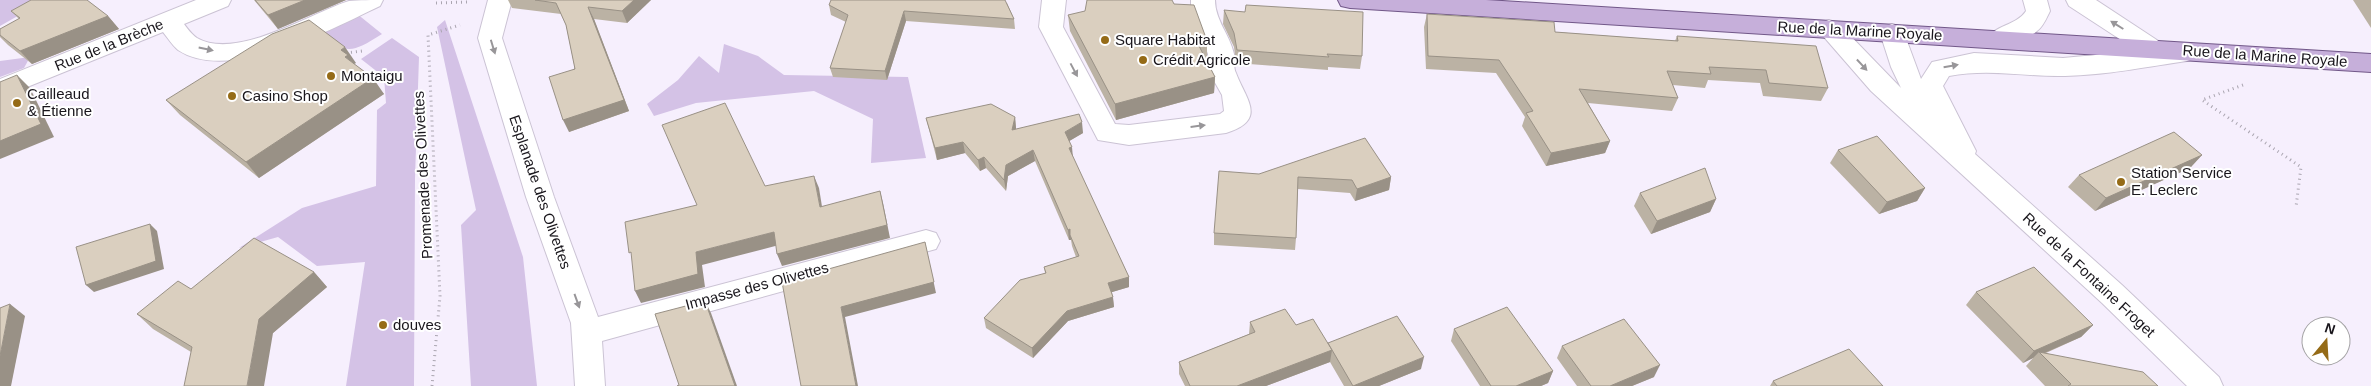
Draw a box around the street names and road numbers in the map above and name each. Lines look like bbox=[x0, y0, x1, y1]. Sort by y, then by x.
street label: Rue de la Brèche bbox=[52, 15, 166, 74]
street label: Rue de la Marine Royale bbox=[1777, 18, 1943, 43]
street label: Rue de la Marine Royale bbox=[2182, 41, 2348, 70]
street label: Promenade des Olivettes bbox=[410, 90, 435, 260]
street label: Esplanade des Olivettes bbox=[506, 113, 575, 271]
street label: Rue de la Fontaine Froget bbox=[2020, 209, 2159, 341]
street label: Impasse des Olivettes bbox=[683, 258, 830, 313]

